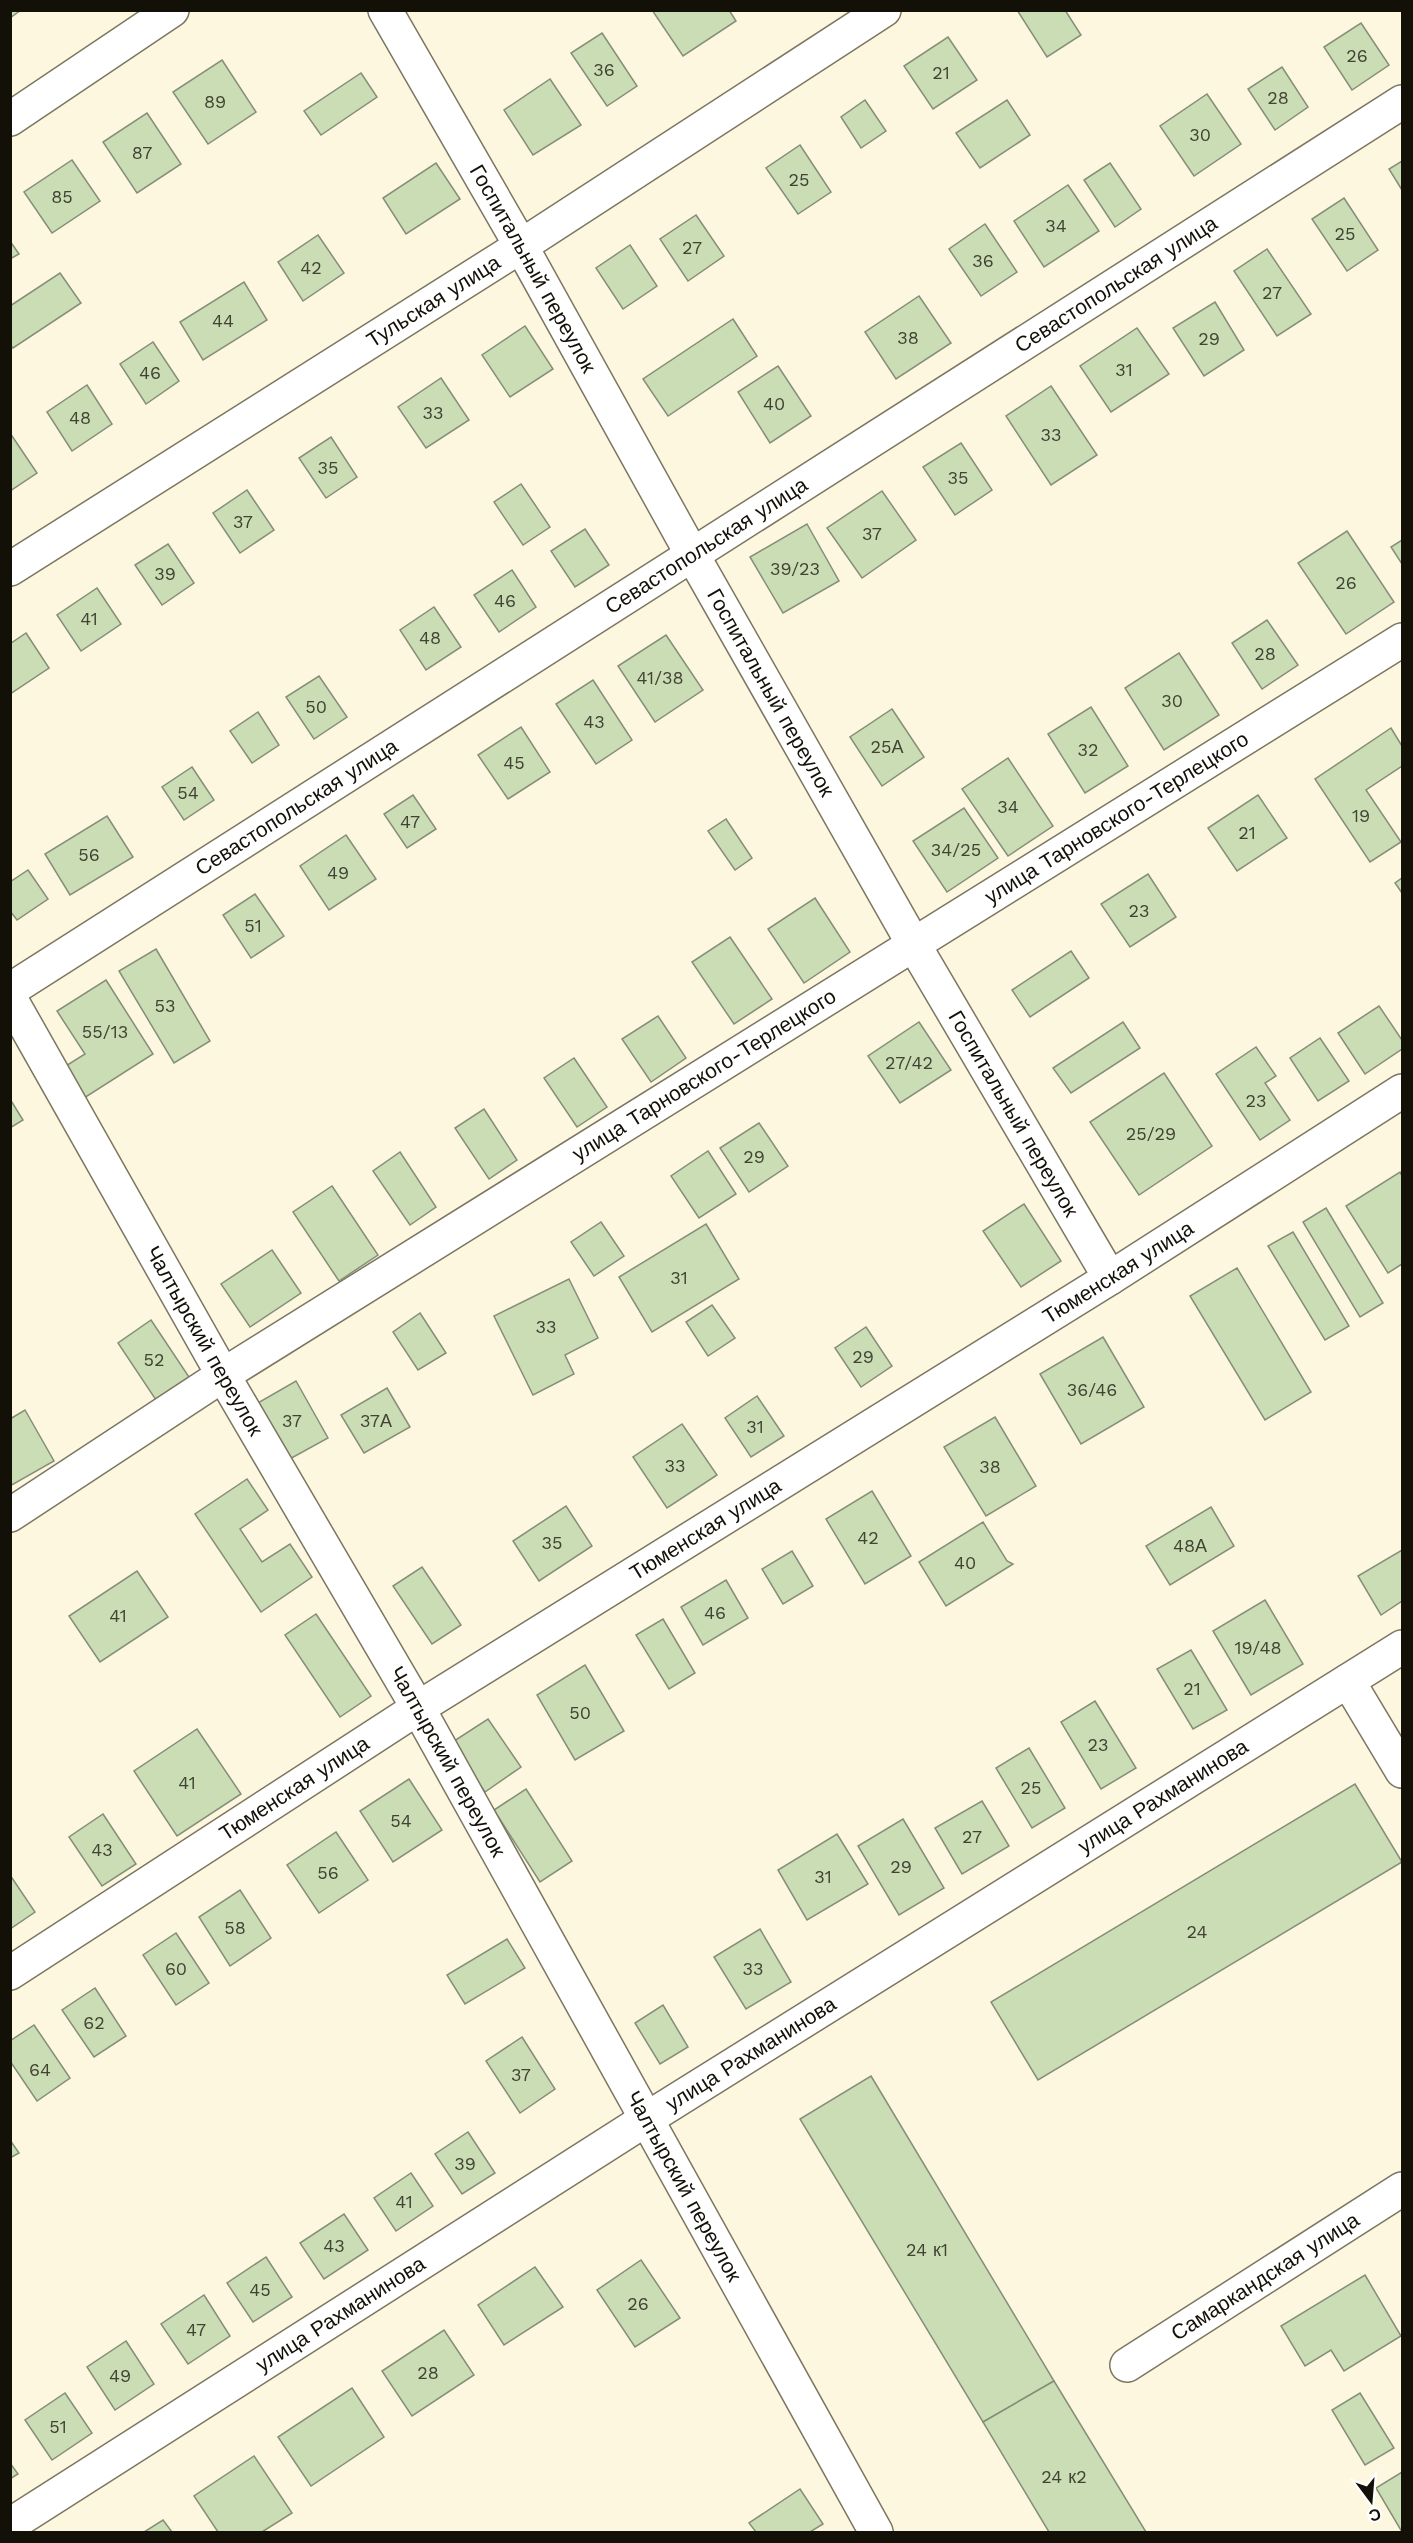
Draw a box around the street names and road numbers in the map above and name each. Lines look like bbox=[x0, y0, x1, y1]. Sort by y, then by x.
street label: Госпитальный переулок bbox=[465, 160, 602, 378]
street label: Севастопольская улица bbox=[1010, 210, 1222, 358]
street label: Тульская улица bbox=[362, 249, 505, 352]
street label: Севастопольская улица bbox=[600, 471, 812, 619]
street label: Госпитальный переулок bbox=[702, 584, 840, 801]
street label: улица Тарновского-Терлецкого bbox=[980, 726, 1253, 909]
street label: Севастопольская улица bbox=[191, 733, 402, 880]
street label: улица Тарновского-Терлецкого bbox=[568, 983, 840, 1166]
street label: Госпитальный переулок bbox=[943, 1006, 1084, 1222]
street label: Тюменская улица bbox=[1038, 1215, 1198, 1329]
street label: Чалтырский переулок bbox=[141, 1241, 269, 1441]
street label: Тюменская улица bbox=[625, 1472, 786, 1585]
street label: Чалтырский переулок bbox=[384, 1662, 511, 1862]
street label: Тюменская улица bbox=[215, 1730, 374, 1846]
street label: улица Рахманинова bbox=[1073, 1733, 1253, 1858]
street label: улица Рахманинова bbox=[661, 1991, 841, 2116]
street label: Чалтырский переулок bbox=[621, 2086, 748, 2286]
street label: Самаркандская улица bbox=[1166, 2207, 1364, 2346]
street label: улица Рахманинова bbox=[251, 2250, 430, 2377]

